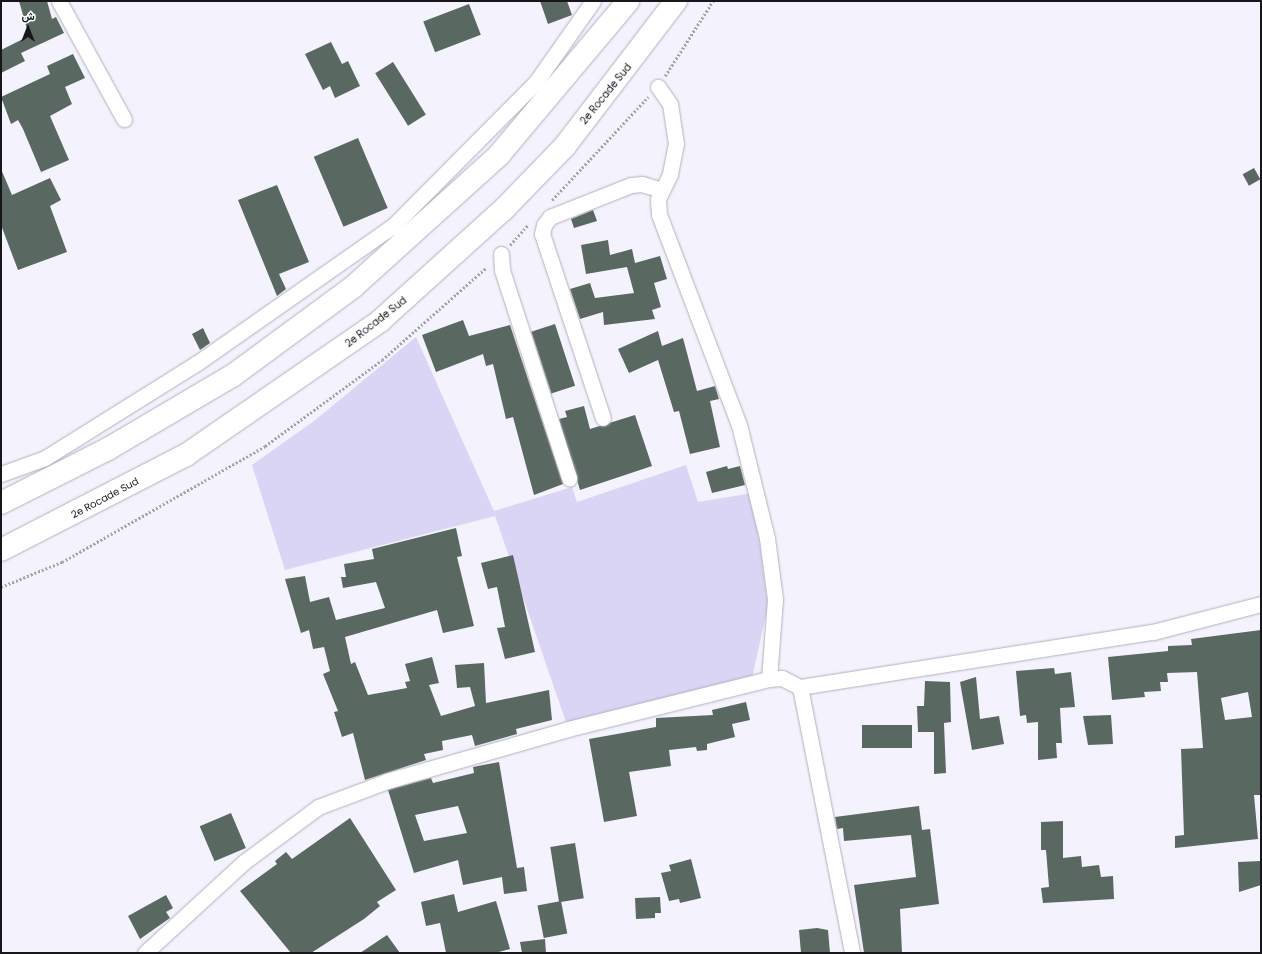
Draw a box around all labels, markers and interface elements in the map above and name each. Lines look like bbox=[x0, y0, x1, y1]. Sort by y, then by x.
north arrow bbox=[8, 8, 48, 48]
text: ش bbox=[21, 8, 35, 24]
street label: 2e Rocade Sud bbox=[578, 61, 634, 127]
street label: 2e Rocade Sud bbox=[343, 294, 409, 350]
street label: 2e Rocade Sud bbox=[69, 475, 141, 521]

